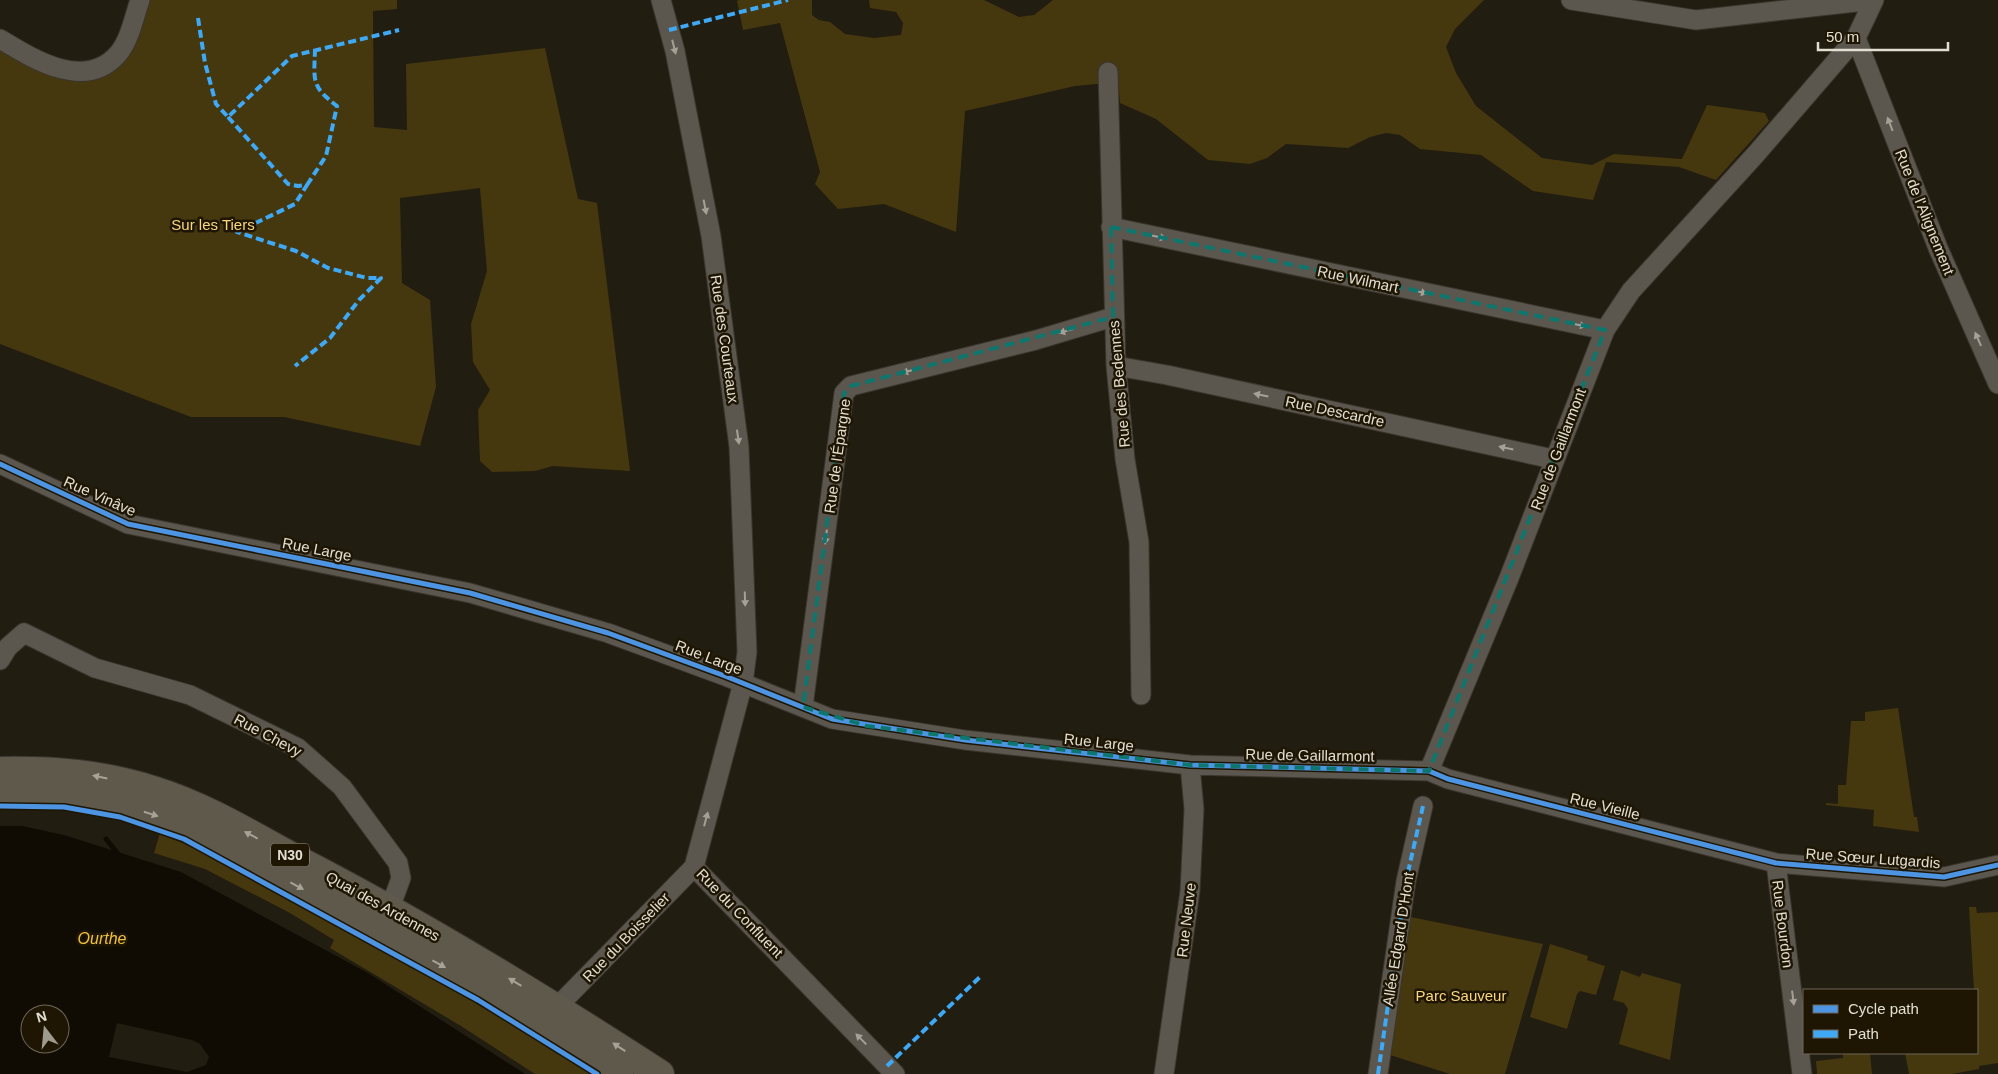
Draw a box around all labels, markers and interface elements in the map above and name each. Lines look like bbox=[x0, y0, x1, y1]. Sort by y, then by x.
scale bar bbox=[1818, 20, 1948, 52]
text: 50 m bbox=[1826, 28, 1859, 45]
one-way arrow bbox=[670, 40, 678, 55]
one-way arrow bbox=[1886, 116, 1894, 131]
street label: Rue de l'Alignement bbox=[1892, 147, 1958, 278]
one-way arrow bbox=[701, 199, 709, 214]
park label: Sur les Tiers bbox=[171, 216, 255, 233]
one-way arrow bbox=[1151, 233, 1166, 241]
street label: Rue Wilmart bbox=[1316, 262, 1401, 296]
street label: Rue des Courteaux bbox=[708, 274, 742, 405]
one-way arrow bbox=[1413, 288, 1428, 296]
street label: Rue des Bedennes bbox=[1105, 320, 1133, 448]
one-way arrow bbox=[1572, 321, 1587, 329]
one-way arrow bbox=[1059, 327, 1074, 335]
one-way arrow bbox=[1974, 332, 1982, 346]
one-way arrow bbox=[901, 368, 916, 376]
street label: Rue de Gaillarmont bbox=[1527, 385, 1589, 512]
one-way arrow bbox=[1254, 391, 1269, 399]
street label: Rue Descardre bbox=[1284, 392, 1386, 430]
street label: Rue de l'Épargne bbox=[821, 398, 853, 514]
one-way arrow bbox=[734, 429, 742, 445]
one-way arrow bbox=[1498, 444, 1513, 452]
street label: Rue Vinâve bbox=[61, 473, 139, 519]
one-way arrow bbox=[822, 530, 830, 546]
street label: Rue Large bbox=[281, 534, 353, 564]
one-way arrow bbox=[741, 591, 749, 607]
street label: Rue Large bbox=[673, 637, 745, 677]
street label: Rue Chevy bbox=[231, 710, 305, 760]
street label: Rue Large bbox=[1063, 730, 1135, 754]
street label: Rue de Gaillarmont bbox=[1245, 745, 1376, 765]
one-way arrow bbox=[93, 773, 108, 781]
street label: Rue Vieille bbox=[1568, 789, 1642, 823]
one-way arrow bbox=[144, 811, 159, 818]
one-way arrow bbox=[703, 812, 711, 827]
one-way arrow bbox=[244, 831, 258, 839]
road number: N30 bbox=[271, 844, 309, 866]
street label: Rue Sœur Lutgardis bbox=[1805, 845, 1941, 871]
street label: Rue du Confluent bbox=[693, 865, 787, 961]
street label: Quai des Ardennes bbox=[323, 868, 443, 944]
street label: Allée Edgard D'Hont bbox=[1379, 870, 1417, 1007]
street label: Rue Bourdon bbox=[1769, 879, 1797, 969]
one-way arrow bbox=[289, 882, 304, 890]
street label: Rue Neuve bbox=[1173, 882, 1199, 958]
street label: Rue du Boisselier bbox=[579, 889, 673, 985]
water label: Ourthe bbox=[78, 930, 127, 947]
one-way arrow bbox=[433, 959, 446, 968]
one-way arrow bbox=[509, 977, 522, 986]
park label: Parc Sauveur bbox=[1416, 987, 1506, 1004]
legend bbox=[1803, 989, 1978, 1054]
one-way arrow bbox=[1789, 990, 1797, 1006]
text: Cycle path bbox=[1848, 1000, 1919, 1017]
north arrow bbox=[20, 1004, 70, 1054]
text: N bbox=[34, 1007, 48, 1026]
text: Path bbox=[1848, 1025, 1879, 1042]
one-way arrow bbox=[855, 1033, 867, 1045]
one-way arrow bbox=[612, 1042, 625, 1052]

